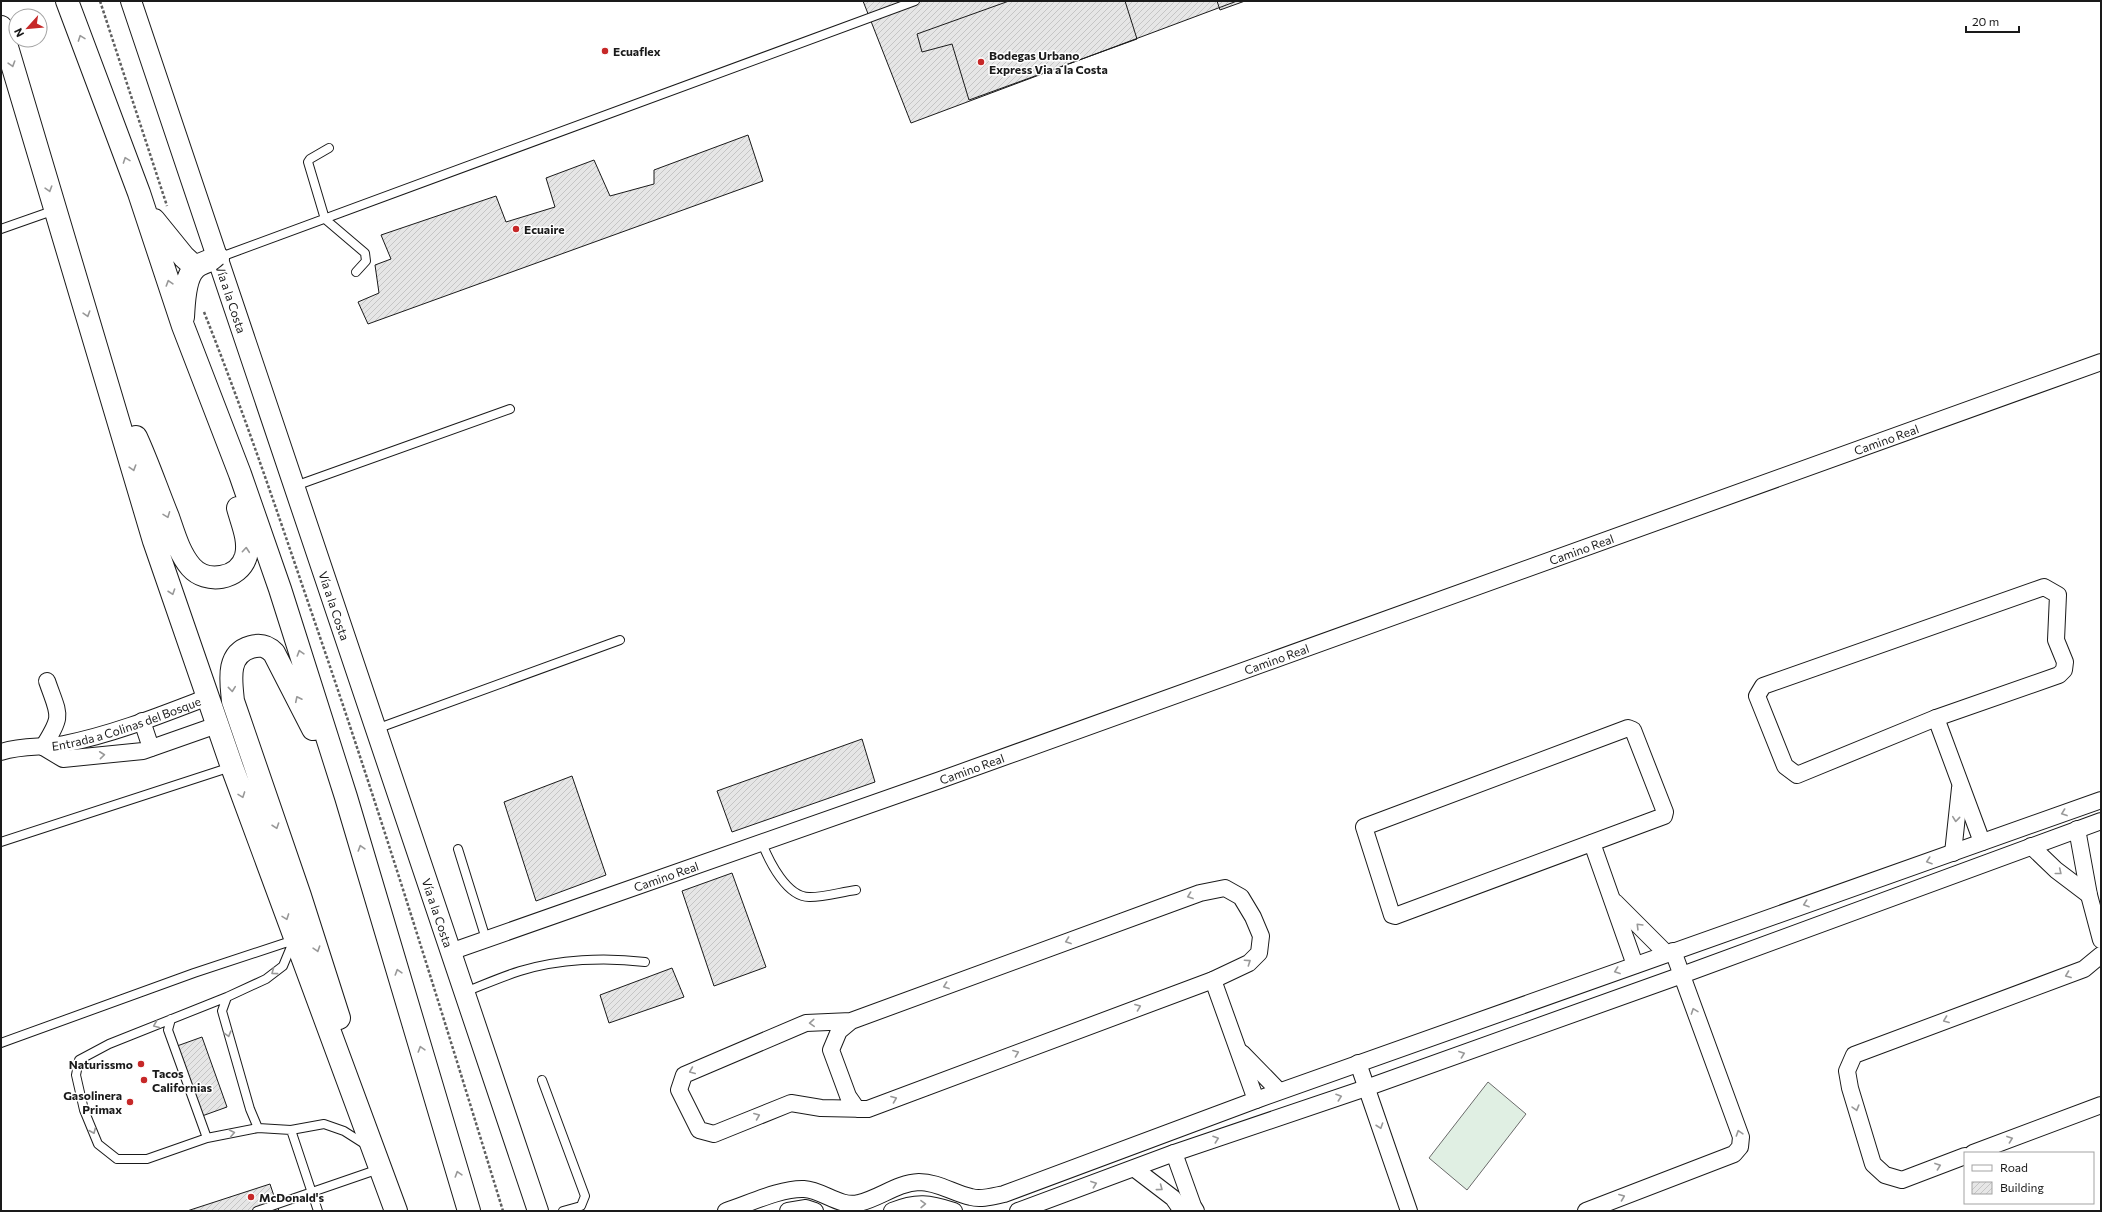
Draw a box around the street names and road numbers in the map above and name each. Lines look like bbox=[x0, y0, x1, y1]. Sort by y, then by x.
street label: Vía a la Costa bbox=[213, 262, 249, 335]
street label: Camino Real bbox=[1852, 421, 1921, 457]
street label: Camino Real bbox=[1547, 531, 1616, 567]
street label: Vía a la Costa bbox=[316, 569, 353, 642]
street label: Camino Real bbox=[1242, 641, 1311, 677]
street label: Entrada a Colinas del Bosque bbox=[51, 694, 203, 753]
street label: Camino Real bbox=[937, 751, 1006, 787]
street label: Camino Real bbox=[632, 858, 700, 894]
street label: Vía a la Costa bbox=[420, 876, 456, 949]

